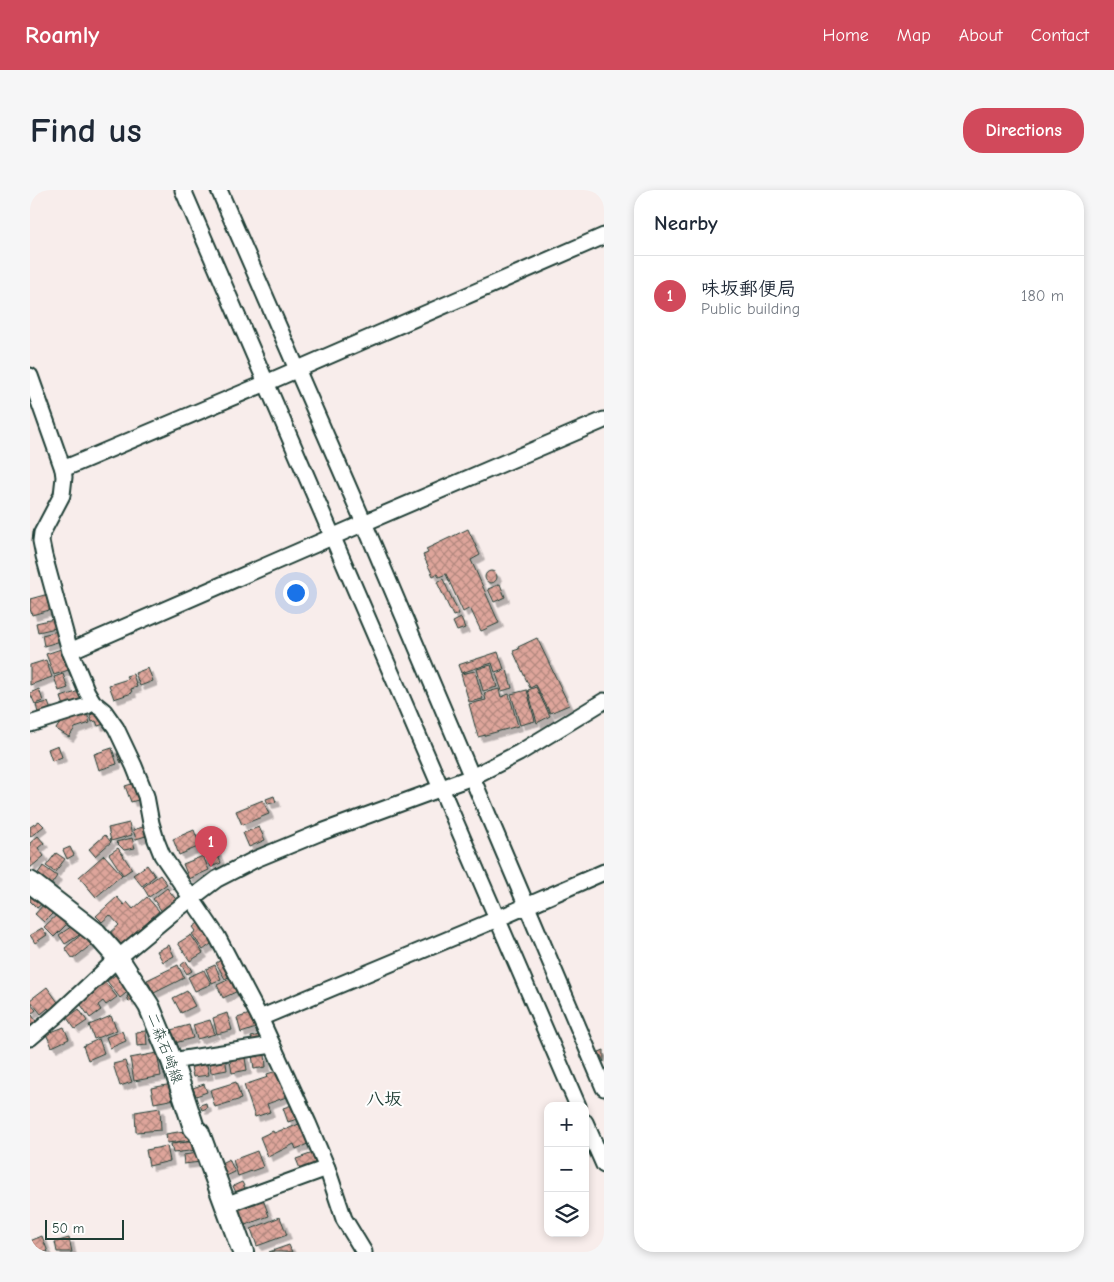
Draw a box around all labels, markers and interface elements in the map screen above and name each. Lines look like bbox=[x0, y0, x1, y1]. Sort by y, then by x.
text: Roamly bbox=[25, 21, 99, 49]
text: Home bbox=[822, 25, 869, 46]
text: Map bbox=[897, 25, 931, 46]
text: About bbox=[959, 25, 1003, 46]
text: Contact bbox=[1031, 25, 1089, 46]
button: Directions bbox=[963, 108, 1084, 153]
text: Find us bbox=[30, 110, 142, 151]
text: Nearby bbox=[654, 211, 718, 235]
text: 味坂郵便局 bbox=[701, 278, 796, 300]
text: 1 bbox=[667, 287, 673, 305]
text: 180 m bbox=[1021, 287, 1064, 305]
text: Public building bbox=[701, 300, 800, 318]
your location bbox=[283, 580, 309, 606]
pin: 1 bbox=[195, 826, 227, 867]
street label: 二森石崎線 bbox=[143, 1010, 187, 1086]
district label: 八坂 bbox=[366, 1089, 402, 1110]
map controls bbox=[544, 1102, 589, 1237]
button: + bbox=[544, 1102, 589, 1147]
button: − bbox=[544, 1147, 589, 1192]
button: layers bbox=[544, 1192, 589, 1237]
scale bar bbox=[45, 1217, 124, 1240]
text: 50 m bbox=[52, 1220, 84, 1237]

